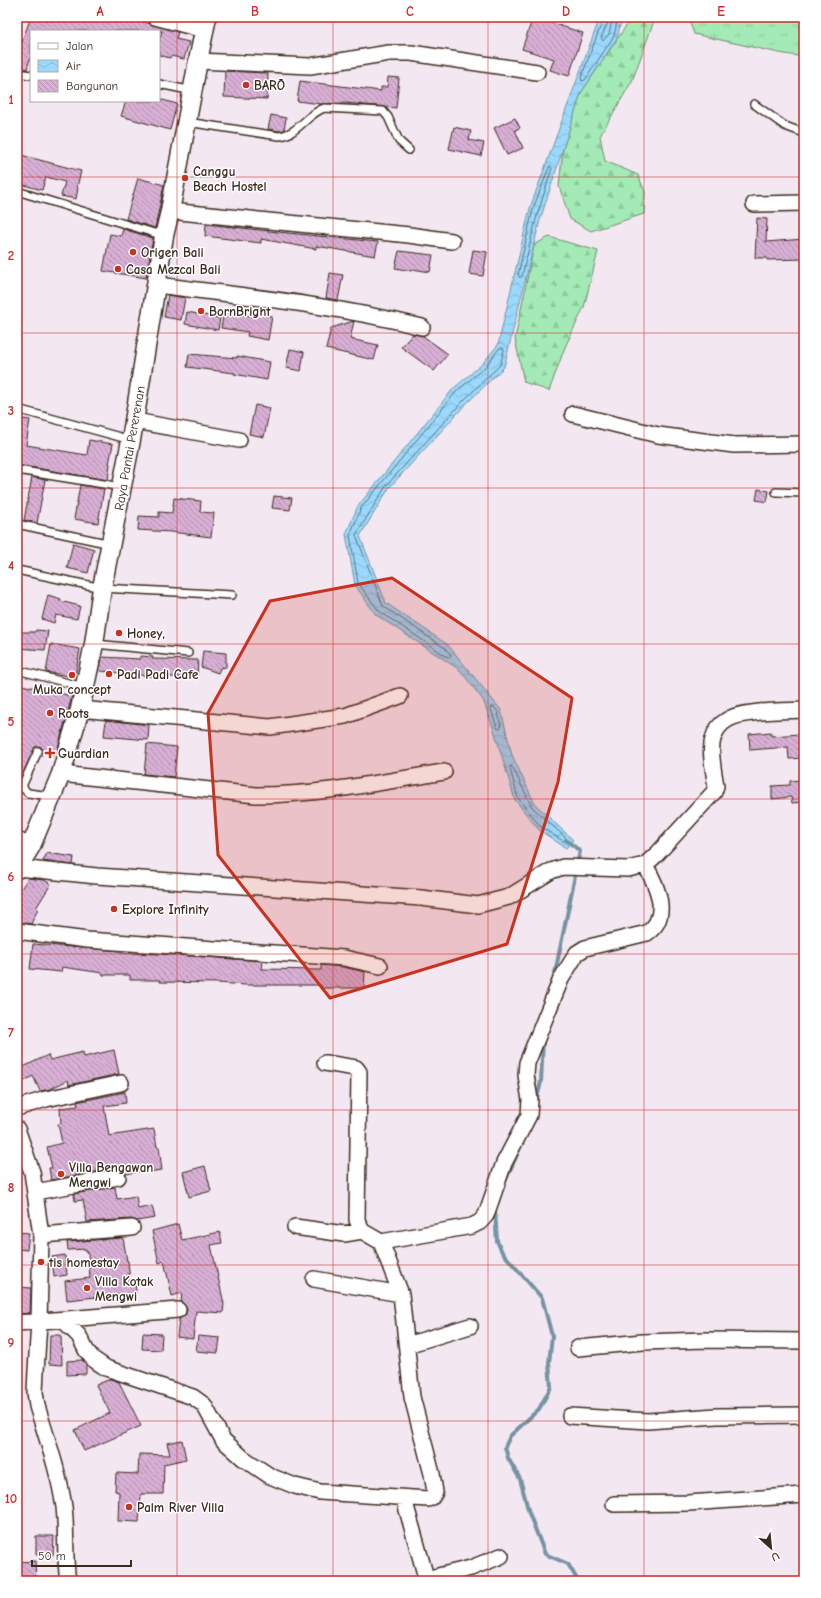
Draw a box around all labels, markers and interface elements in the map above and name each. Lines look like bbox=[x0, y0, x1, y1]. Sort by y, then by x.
text: A bbox=[96, 4, 104, 19]
text: B bbox=[251, 4, 259, 19]
text: C bbox=[406, 4, 414, 19]
text: D bbox=[562, 4, 570, 19]
text: E bbox=[717, 4, 725, 19]
legend bbox=[30, 30, 160, 102]
text: Jalan bbox=[66, 39, 93, 53]
text: Air bbox=[66, 59, 81, 73]
place label: BARŌ bbox=[254, 78, 285, 93]
text: Bangunan bbox=[66, 79, 118, 93]
marker: BARŌ bbox=[241, 80, 251, 90]
text: 1 bbox=[8, 92, 14, 107]
place label: Canggu Beach Hostel bbox=[193, 164, 266, 194]
marker: Canggu Beach Hostel bbox=[180, 173, 190, 183]
place label: Origen Bali bbox=[141, 245, 204, 260]
marker: Origen Bali bbox=[128, 247, 138, 257]
text: 2 bbox=[8, 248, 14, 263]
place label: Casa Mezcal Bali bbox=[126, 262, 221, 277]
marker: Casa Mezcal Bali bbox=[113, 264, 123, 274]
place label: BornBright bbox=[209, 304, 271, 319]
marker: BornBright bbox=[196, 306, 206, 316]
street label: Raya Pantai Pererenan bbox=[111, 385, 148, 512]
text: 3 bbox=[8, 403, 14, 418]
text: 4 bbox=[8, 558, 14, 573]
place label: Honey, bbox=[127, 626, 165, 641]
marker: Honey, bbox=[114, 628, 124, 638]
place label: Padi Padi Cafe bbox=[117, 667, 199, 682]
marker: Padi Padi Cafe bbox=[104, 669, 114, 679]
marker: Muka concept bbox=[67, 670, 77, 680]
place label: Muka concept bbox=[33, 682, 112, 697]
place label: Roots bbox=[58, 706, 89, 721]
marker: Roots bbox=[45, 708, 55, 718]
text: 5 bbox=[8, 714, 15, 729]
place label: Guardian bbox=[58, 746, 109, 761]
marker: Guardian bbox=[45, 748, 55, 758]
text: 6 bbox=[8, 869, 15, 884]
place label: Explore Infinity bbox=[122, 902, 209, 917]
marker: Explore Infinity bbox=[109, 904, 119, 914]
text: 7 bbox=[8, 1025, 14, 1040]
place label: Villa Bengawan Mengwi bbox=[69, 1160, 153, 1190]
marker: Villa Bengawan Mengwi bbox=[56, 1169, 66, 1179]
text: 8 bbox=[8, 1180, 14, 1195]
place label: tis homestay bbox=[48, 1255, 119, 1270]
marker: tis homestay bbox=[36, 1257, 46, 1267]
place label: Villa Kotak Mengwi bbox=[95, 1274, 154, 1304]
marker: Villa Kotak Mengwi bbox=[82, 1283, 92, 1293]
text: 9 bbox=[8, 1335, 15, 1350]
text: 10 bbox=[5, 1491, 17, 1506]
place label: Palm River Villa bbox=[137, 1500, 224, 1515]
marker: Palm River Villa bbox=[124, 1502, 134, 1512]
north arrow bbox=[751, 1528, 791, 1568]
scale bar bbox=[32, 1542, 131, 1568]
text: 50 m bbox=[38, 1549, 66, 1563]
text: U bbox=[769, 1549, 782, 1564]

